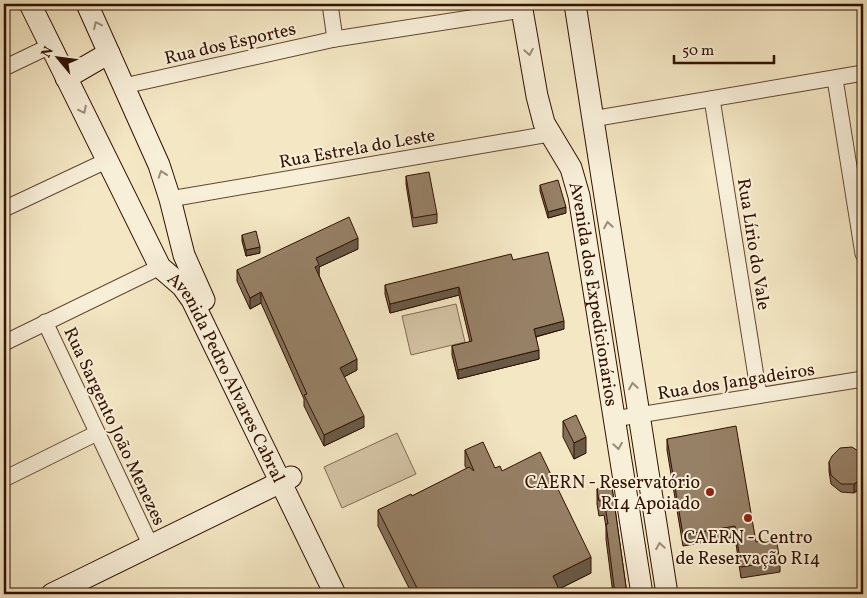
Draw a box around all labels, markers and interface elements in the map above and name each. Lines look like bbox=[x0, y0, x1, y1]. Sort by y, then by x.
street label: Rua dos Esportes bbox=[162, 17, 299, 72]
one-way arrow bbox=[92, 21, 103, 30]
north arrow bbox=[32, 32, 82, 82]
scale bar bbox=[674, 32, 774, 64]
text: 50 m bbox=[682, 41, 714, 62]
text: N bbox=[37, 43, 59, 61]
one-way arrow bbox=[524, 47, 534, 56]
one-way arrow bbox=[76, 105, 86, 114]
street label: Rua Estrela do Leste bbox=[277, 123, 437, 176]
one-way arrow bbox=[158, 170, 168, 179]
street label: Rua Lírio do Vale bbox=[730, 177, 775, 312]
street label: Avenida dos Expedicionários bbox=[562, 179, 623, 408]
one-way arrow bbox=[604, 221, 614, 230]
street label: Avenida Pedro Alvares Cabral bbox=[161, 267, 290, 487]
street label: Rua Sargento João Menezes bbox=[57, 323, 171, 530]
street label: Rua dos Jangadeiros bbox=[656, 358, 817, 407]
one-way arrow bbox=[629, 381, 639, 390]
one-way arrow bbox=[613, 442, 623, 450]
place label: CAERN - Reservatório R14 Apoiado bbox=[525, 471, 700, 517]
marker: CAERN - Reservatório R14 Apoiado bbox=[704, 486, 716, 498]
marker: CAERN - Centro de Reservação R14 bbox=[742, 512, 754, 524]
place label: CAERN - Centro de Reservação R14 bbox=[675, 526, 821, 572]
one-way arrow bbox=[655, 542, 665, 550]

